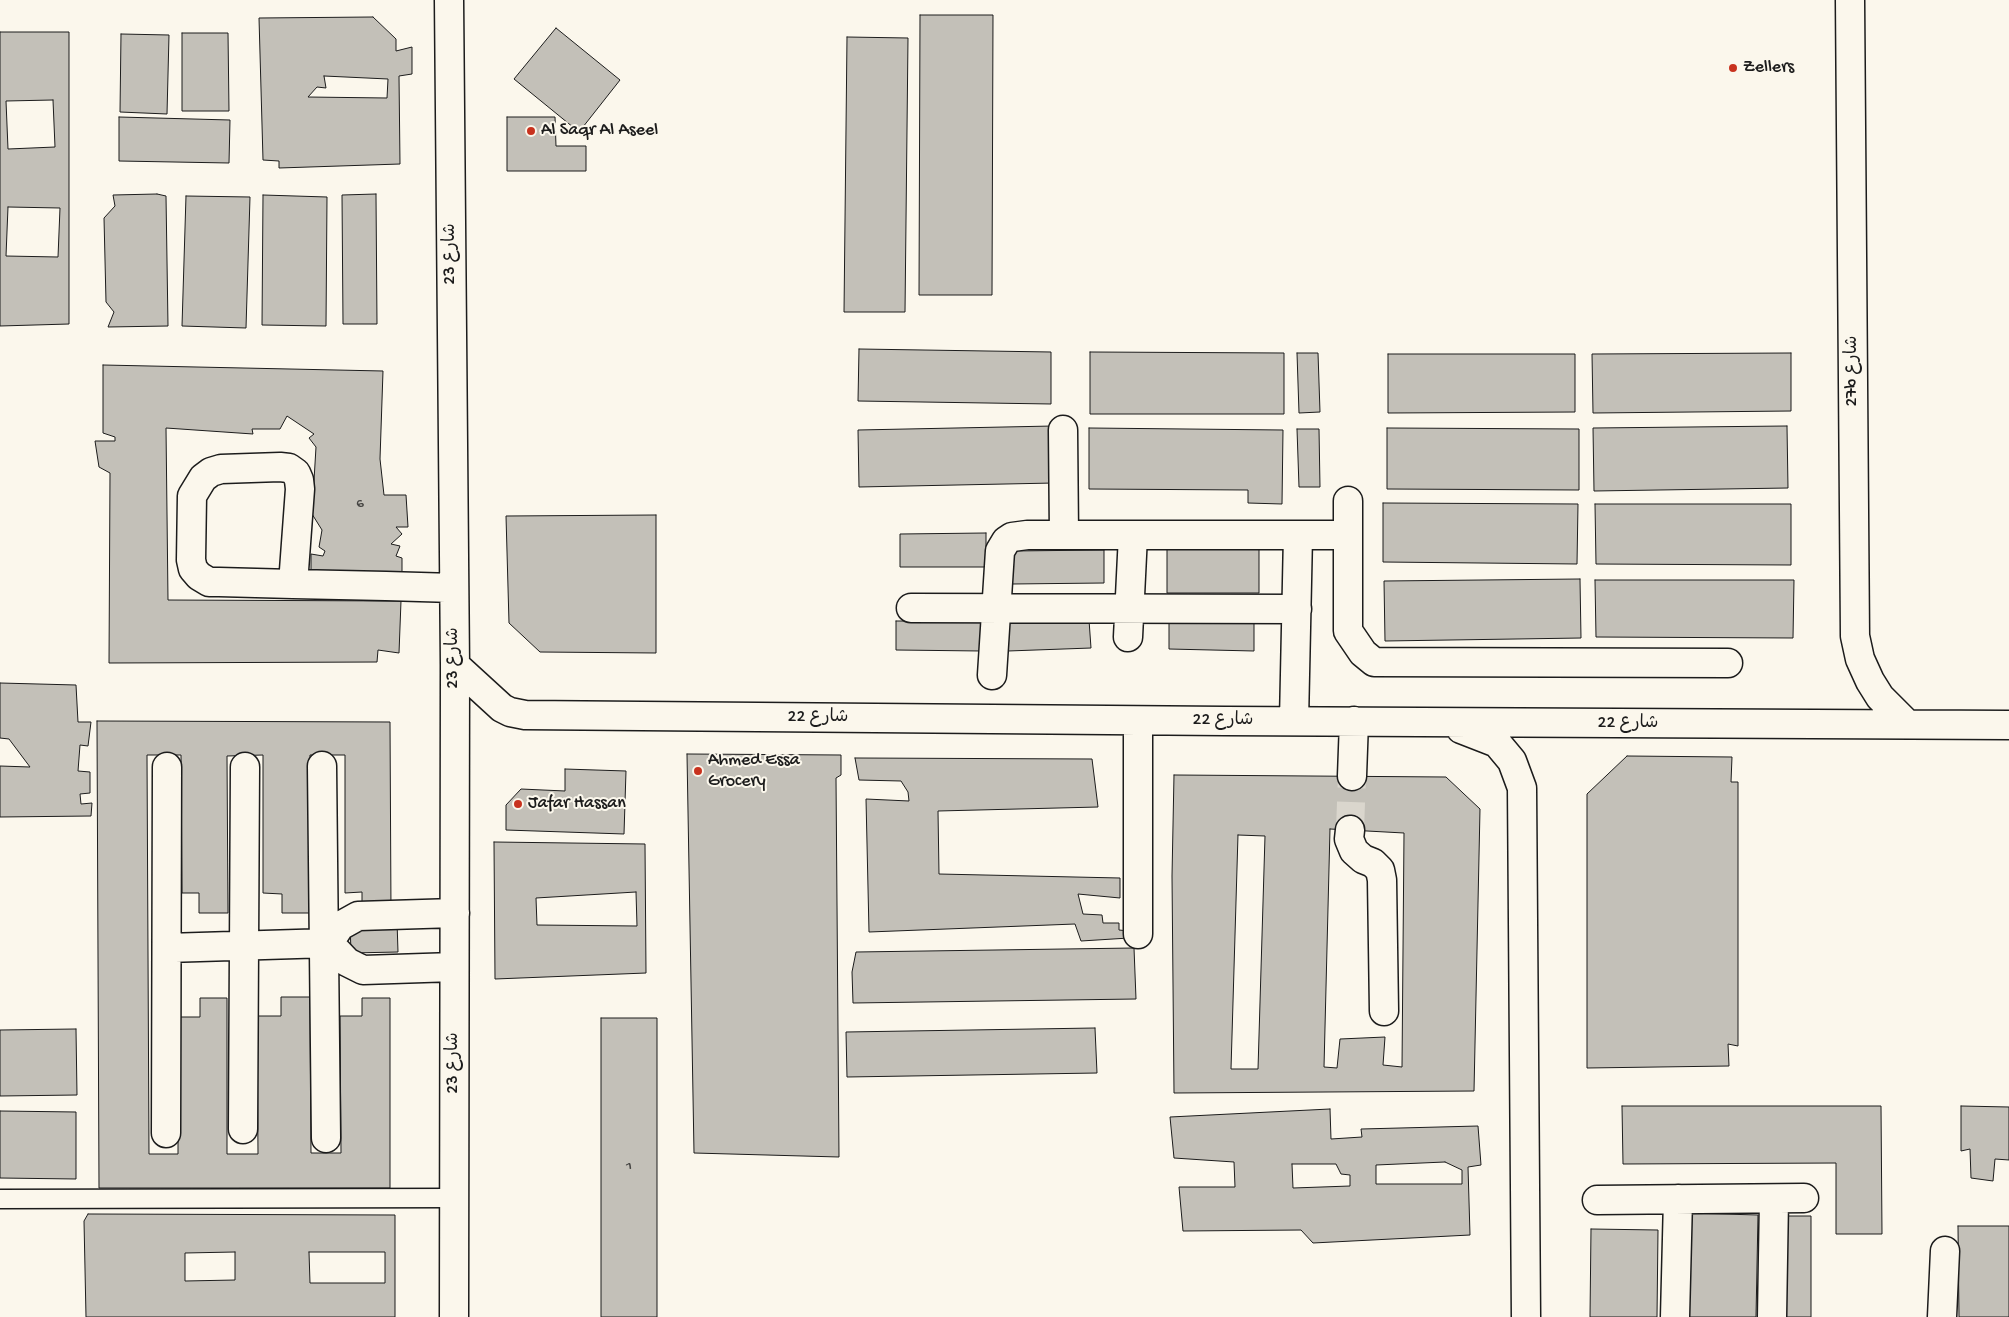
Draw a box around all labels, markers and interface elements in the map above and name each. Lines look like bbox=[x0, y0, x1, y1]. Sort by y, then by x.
place label: Zellers bbox=[1743, 57, 1794, 79]
marker: Zellers bbox=[1727, 62, 1739, 74]
place label: Al Saqr Al Aseel bbox=[541, 120, 658, 142]
marker: Al Saqr Al Aseel bbox=[525, 125, 537, 137]
street label: شارع 23 bbox=[440, 223, 462, 285]
street label: 27b شارع bbox=[1842, 336, 1864, 406]
house number: 6 bbox=[356, 496, 364, 514]
street label: شارع 23 bbox=[443, 627, 465, 689]
street label: شارع 22 bbox=[788, 707, 848, 729]
street label: شارع 22 bbox=[1193, 710, 1253, 732]
street label: شارع 22 bbox=[1598, 713, 1658, 735]
place label: Ahmed Essa Grocery bbox=[708, 750, 800, 792]
marker: Ahmed Essa Grocery bbox=[692, 765, 704, 777]
place label: Jafar Hassan bbox=[528, 793, 626, 815]
marker: Jafar Hassan bbox=[512, 798, 524, 810]
street label: شارع 23 bbox=[443, 1032, 465, 1094]
house number: 1 bbox=[626, 1158, 632, 1176]

